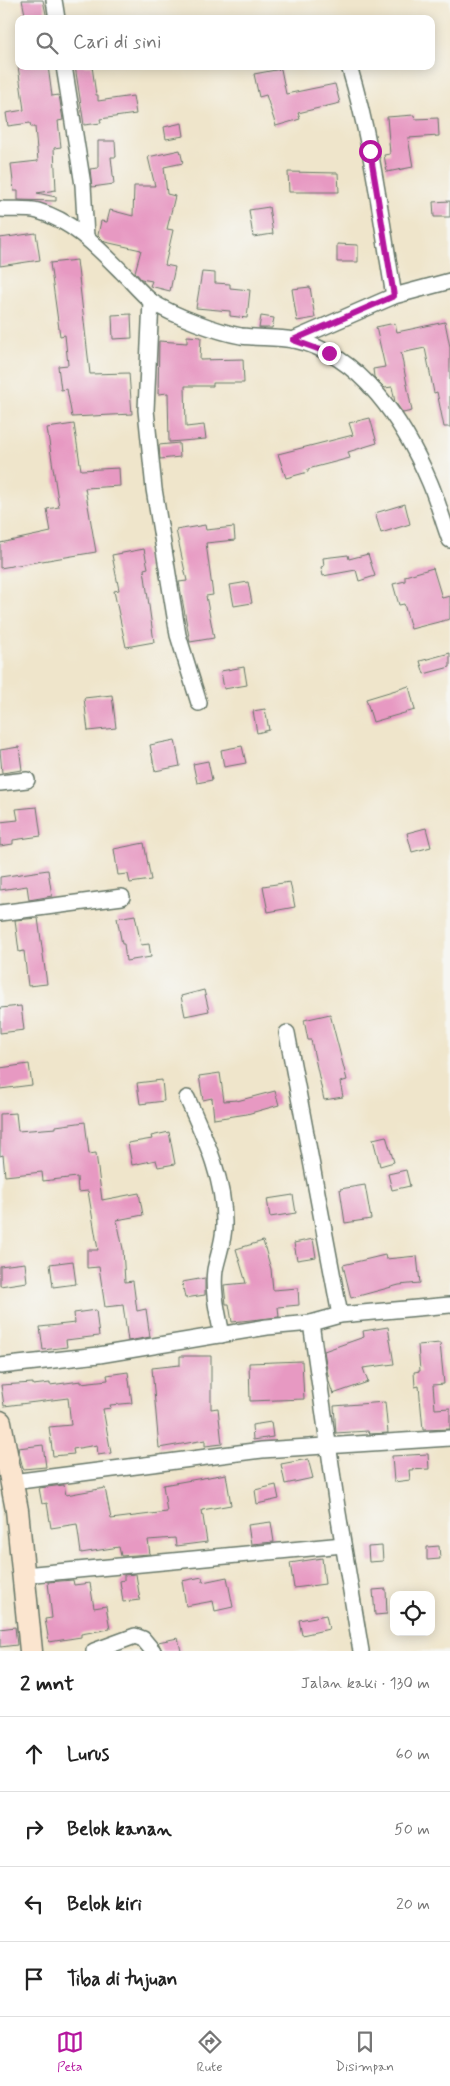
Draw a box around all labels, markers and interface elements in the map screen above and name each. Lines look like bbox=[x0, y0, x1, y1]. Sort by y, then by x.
search box bbox=[15, 15, 435, 70]
icon: search bbox=[33, 29, 61, 57]
text: Cari di sini bbox=[73, 30, 161, 55]
route start bbox=[359, 140, 382, 163]
route end bbox=[318, 342, 341, 365]
map controls bbox=[390, 1591, 435, 1636]
button: locate bbox=[390, 1591, 435, 1636]
text: 2 mnt bbox=[20, 1670, 74, 1698]
text: Jalan kaki · 130 m bbox=[301, 1673, 430, 1694]
icon: ahead bbox=[20, 1740, 48, 1768]
text: Lurus bbox=[67, 1742, 109, 1767]
text: 60 m bbox=[396, 1744, 430, 1765]
icon: right bbox=[20, 1815, 48, 1843]
text: Belok kanan bbox=[67, 1817, 172, 1842]
text: 50 m bbox=[394, 1819, 430, 1840]
icon: left bbox=[20, 1890, 48, 1918]
text: Belok kiri bbox=[67, 1892, 142, 1917]
text: 20 m bbox=[396, 1894, 430, 1915]
icon: arrive bbox=[20, 1965, 48, 1993]
text: Tiba di tujuan bbox=[67, 1967, 178, 1992]
tab: Peta bbox=[56, 2028, 84, 2076]
tab: Rute bbox=[196, 2028, 224, 2076]
tab: Disimpan bbox=[335, 2028, 394, 2076]

